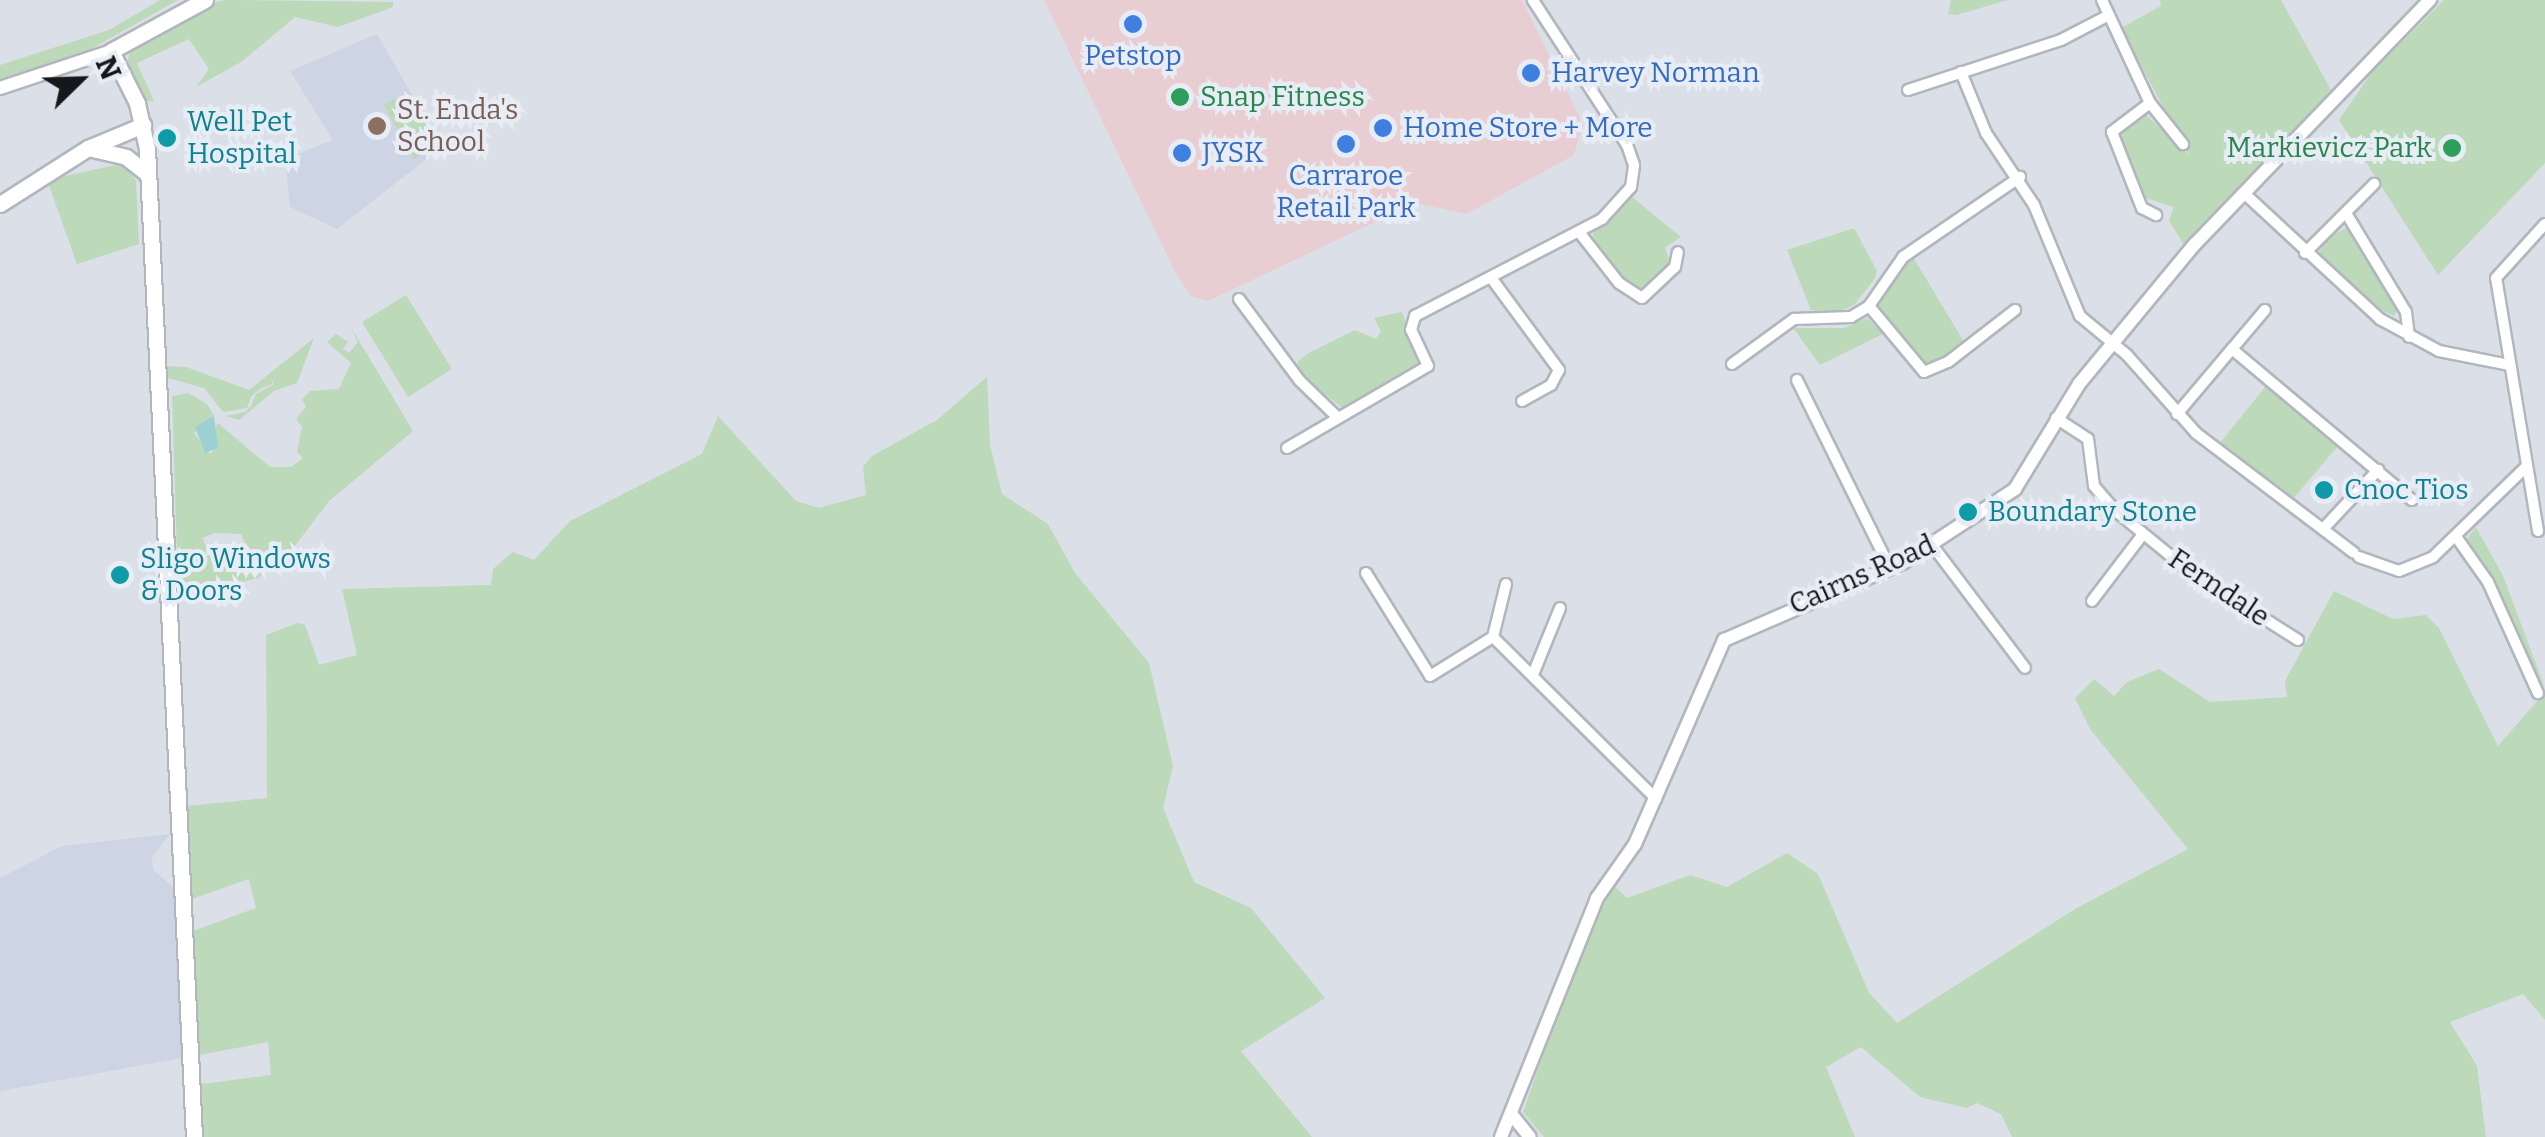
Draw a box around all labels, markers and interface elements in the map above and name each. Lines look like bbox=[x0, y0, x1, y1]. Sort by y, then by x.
marker: Petstop bbox=[1122, 13, 1144, 35]
north arrow bbox=[30, 30, 130, 130]
place label: Petstop bbox=[1084, 39, 1182, 73]
text: N bbox=[89, 52, 127, 84]
place label: Harvey Norman bbox=[1551, 56, 1760, 90]
marker: Harvey Norman bbox=[1520, 62, 1542, 84]
place label: Snap Fitness bbox=[1200, 80, 1365, 114]
marker: Snap Fitness bbox=[1169, 86, 1191, 108]
place label: St. Enda's School bbox=[397, 93, 519, 159]
place label: Well Pet Hospital bbox=[187, 105, 297, 171]
place label: Home Store + More bbox=[1403, 111, 1653, 145]
marker: St. Enda's School bbox=[366, 115, 388, 137]
marker: Home Store + More bbox=[1372, 117, 1394, 139]
marker: Well Pet Hospital bbox=[156, 127, 178, 149]
place label: Markievicz Park bbox=[2226, 131, 2432, 165]
marker: Carraroe Retail Park bbox=[1335, 133, 1357, 155]
place label: JYSK bbox=[1202, 136, 1264, 170]
marker: Markievicz Park bbox=[2441, 137, 2463, 159]
marker: JYSK bbox=[1171, 142, 1193, 164]
place label: Carraroe Retail Park bbox=[1276, 159, 1416, 225]
place label: Cnoc Tios bbox=[2344, 473, 2469, 507]
marker: Cnoc Tios bbox=[2313, 479, 2335, 501]
place label: Boundary Stone bbox=[1988, 495, 2197, 529]
marker: Boundary Stone bbox=[1957, 501, 1979, 523]
street label: Cairns Road bbox=[1784, 528, 1940, 622]
place label: Sligo Windows & Doors bbox=[140, 542, 331, 608]
street label: Ferndale bbox=[2162, 542, 2276, 634]
marker: Sligo Windows & Doors bbox=[109, 564, 131, 586]

